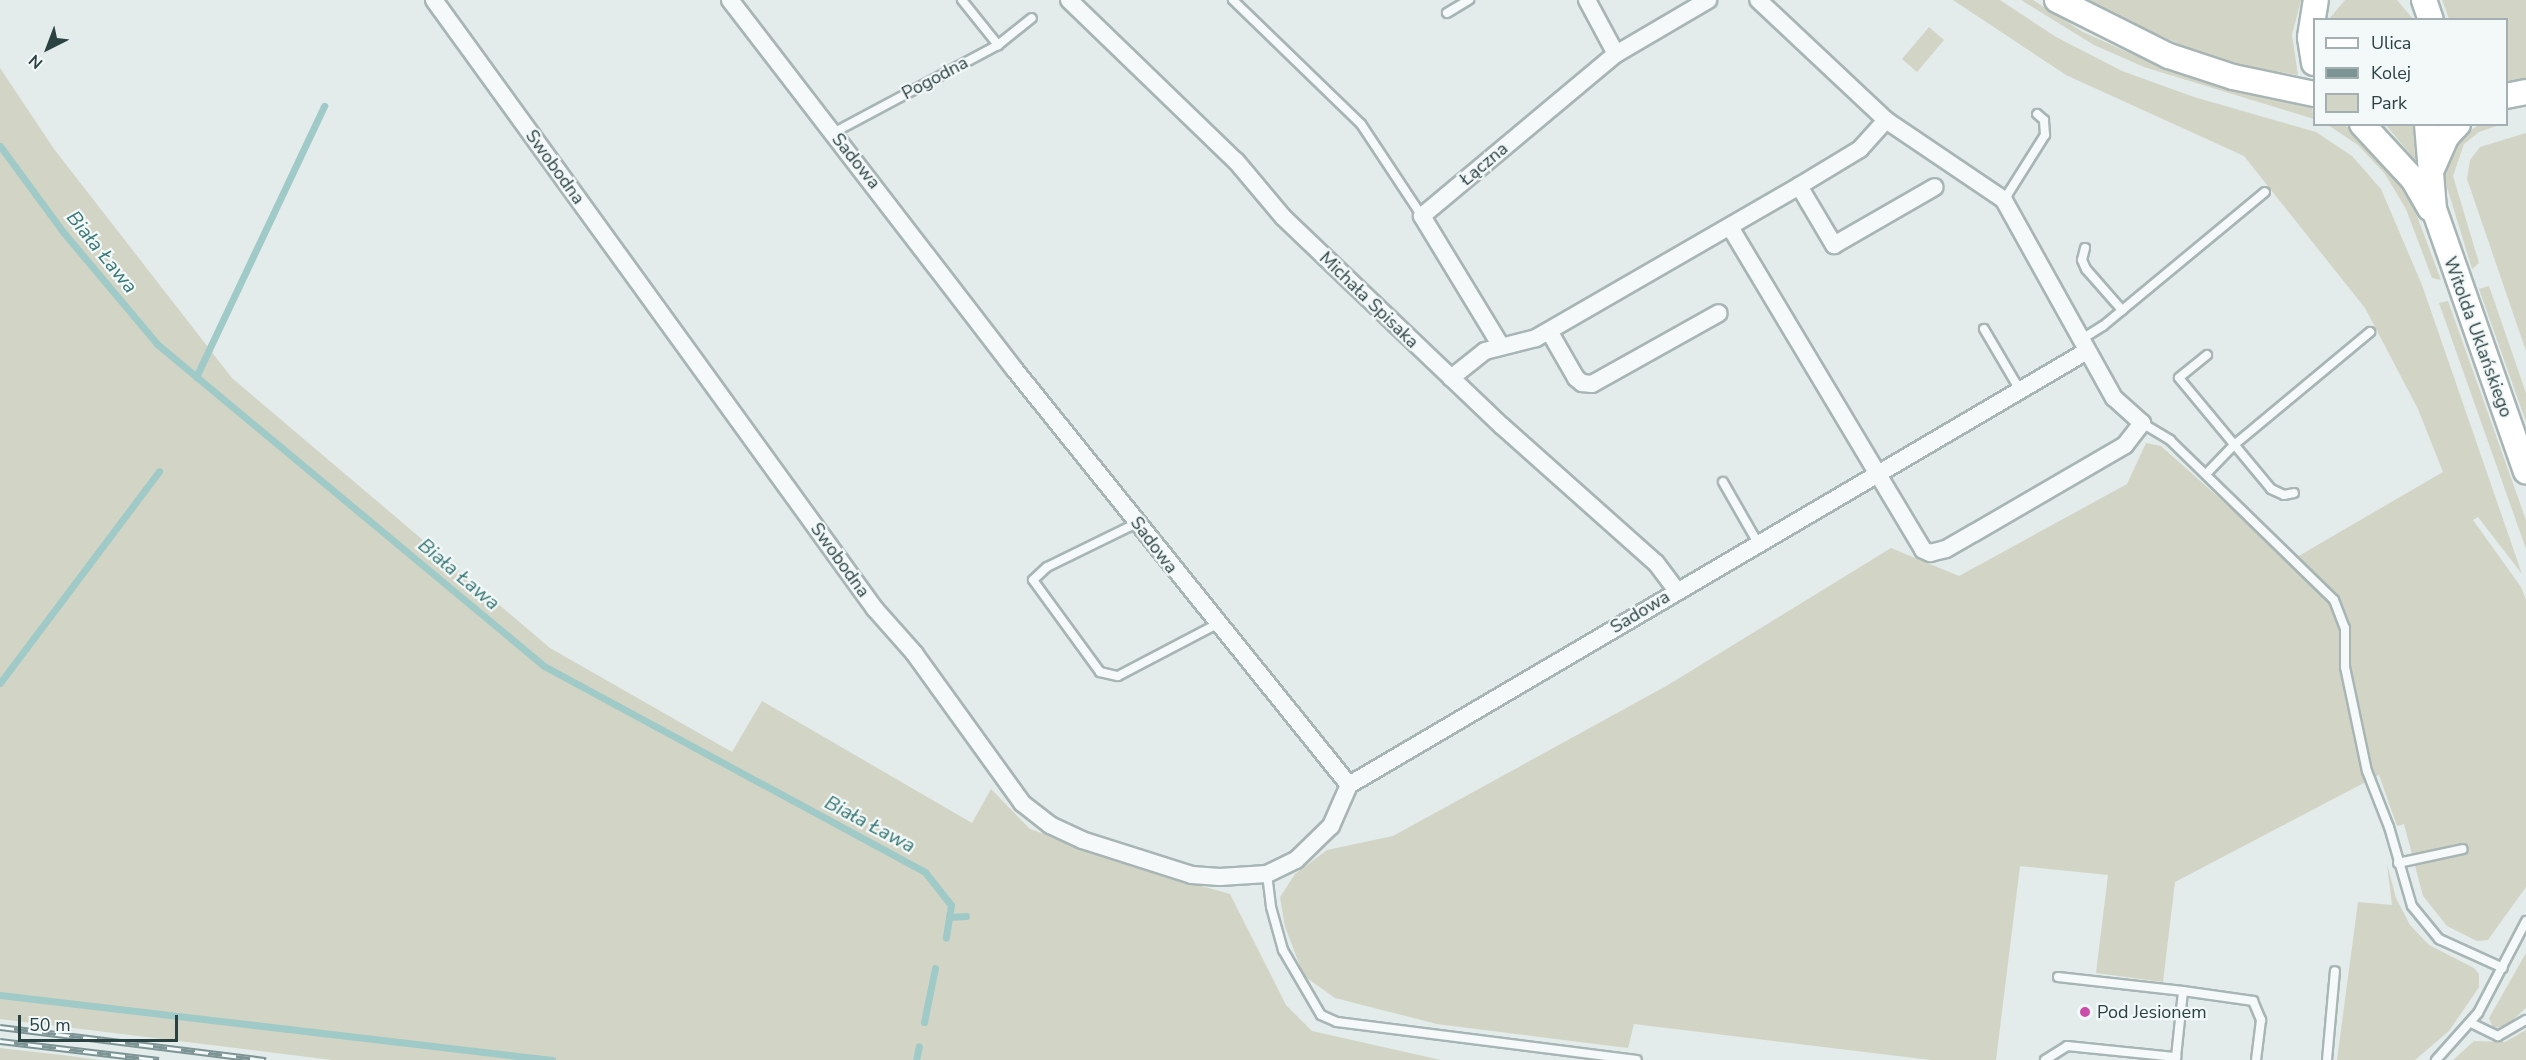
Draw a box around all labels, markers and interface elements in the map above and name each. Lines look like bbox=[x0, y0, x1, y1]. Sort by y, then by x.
north arrow bbox=[18, 18, 78, 78]
legend bbox=[2313, 18, 2508, 126]
text: Ulica bbox=[2371, 31, 2411, 55]
text: N bbox=[24, 49, 48, 74]
street label: Pogodna bbox=[898, 52, 972, 104]
text: Kolej bbox=[2371, 61, 2411, 85]
text: Park bbox=[2371, 91, 2407, 115]
street label: Swobodna bbox=[521, 126, 589, 208]
street label: Sadowa bbox=[827, 129, 885, 193]
street label: Łączna bbox=[1456, 138, 1512, 190]
water label: Biała Ława bbox=[62, 206, 142, 298]
street label: Michała Spisaka bbox=[1315, 247, 1423, 353]
street label: Witolda Uklańskiego bbox=[2439, 254, 2517, 420]
street label: Sadowa bbox=[1126, 512, 1182, 578]
street label: Swobodna bbox=[806, 519, 874, 601]
water label: Biała Ława bbox=[413, 533, 505, 615]
street label: Sadowa bbox=[1606, 586, 1674, 638]
water label: Biała Ława bbox=[821, 790, 919, 858]
place label: Pod Jesionem bbox=[2097, 1001, 2207, 1023]
scale bar bbox=[21, 1003, 182, 1041]
marker: Pod Jesionem bbox=[2078, 1005, 2092, 1019]
text: 50 m bbox=[29, 1013, 71, 1037]

